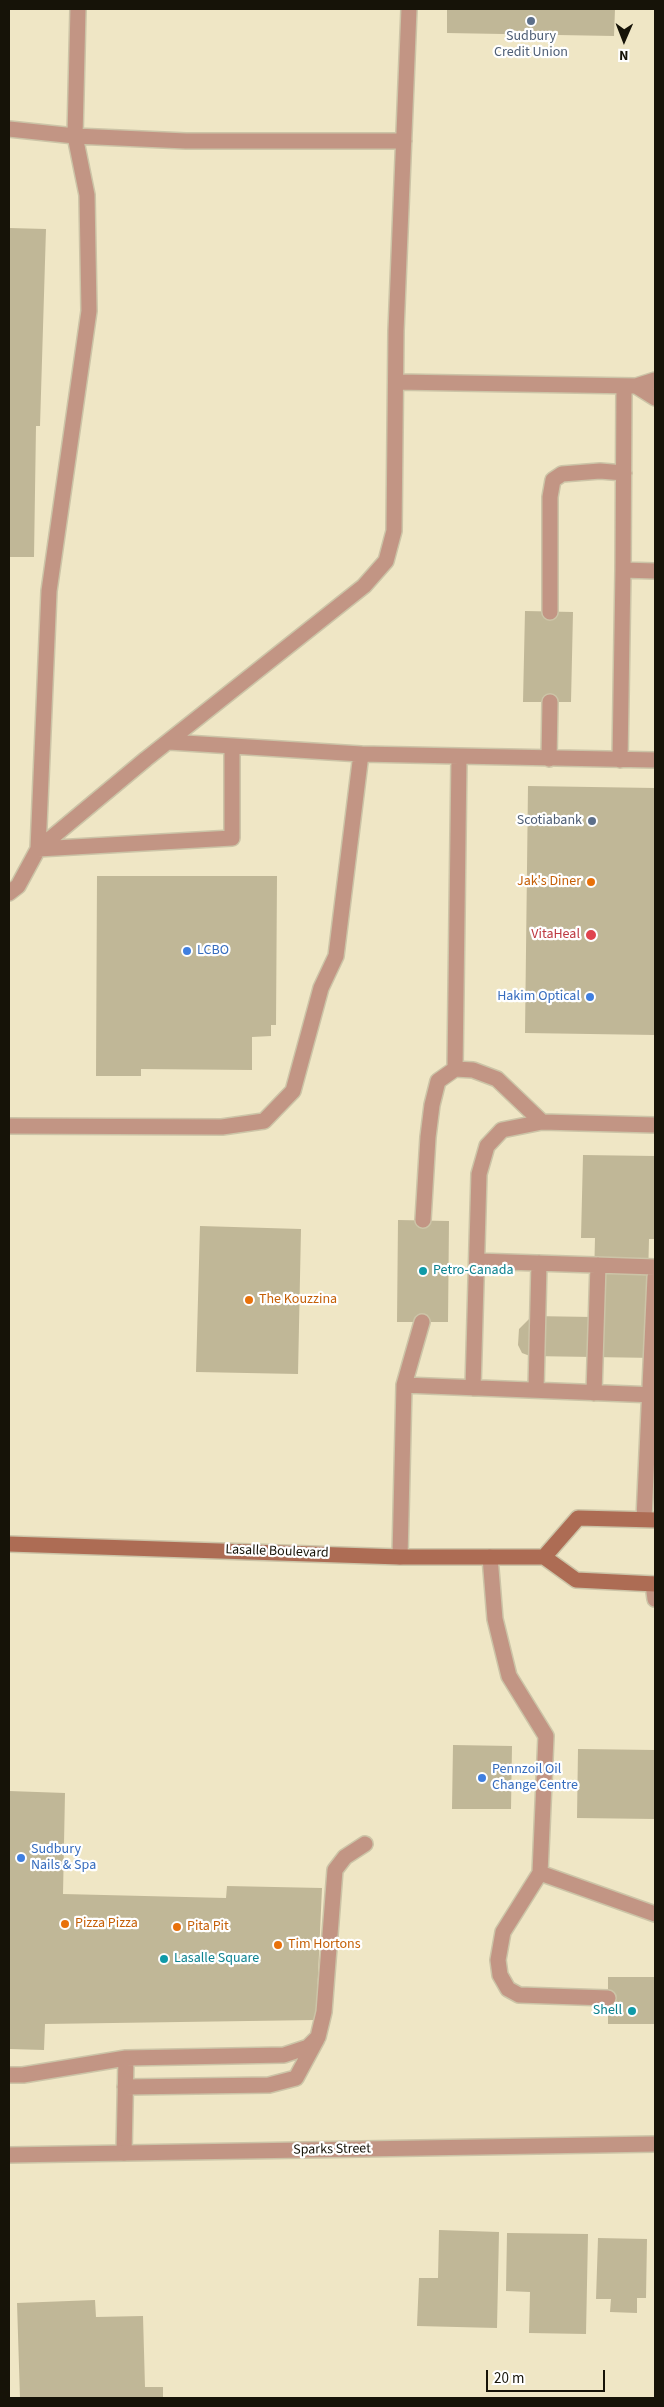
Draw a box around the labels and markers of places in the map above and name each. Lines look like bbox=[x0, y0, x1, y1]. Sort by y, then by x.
marker: Sudbury Credit Union bbox=[525, 15, 537, 27]
place label: Sudbury Credit Union bbox=[494, 29, 568, 62]
place label: Scotiabank bbox=[517, 813, 582, 829]
marker: Scotiabank bbox=[586, 815, 598, 827]
place label: Jak's Diner bbox=[517, 874, 581, 890]
marker: Jak's Diner bbox=[585, 876, 597, 888]
place label: VitaHeal bbox=[531, 927, 580, 943]
marker: VitaHeal bbox=[584, 928, 598, 942]
place label: LCBO bbox=[197, 943, 229, 959]
marker: LCBO bbox=[181, 945, 193, 957]
place label: Hakim Optical bbox=[497, 989, 580, 1005]
marker: Hakim Optical bbox=[584, 991, 596, 1003]
place label: Petro-Canada bbox=[433, 1263, 513, 1279]
marker: Petro-Canada bbox=[417, 1265, 429, 1277]
place label: The Kouzzina bbox=[259, 1292, 337, 1308]
marker: The Kouzzina bbox=[243, 1294, 255, 1306]
place label: Pennzoil Oil Change Centre bbox=[492, 1762, 578, 1794]
marker: Pennzoil Oil Change Centre bbox=[476, 1772, 488, 1784]
place label: Sudbury Nails & Spa bbox=[31, 1842, 96, 1874]
marker: Sudbury Nails & Spa bbox=[15, 1852, 27, 1864]
place label: Pizza Pizza bbox=[75, 1916, 138, 1932]
marker: Pizza Pizza bbox=[59, 1918, 71, 1930]
place label: Pita Pit bbox=[187, 1919, 229, 1935]
marker: Pita Pit bbox=[171, 1921, 183, 1933]
place label: Tim Hortons bbox=[288, 1937, 361, 1953]
marker: Tim Hortons bbox=[272, 1939, 284, 1951]
place label: Lasalle Square bbox=[174, 1951, 259, 1967]
marker: Lasalle Square bbox=[158, 1953, 170, 1965]
place label: Shell bbox=[593, 2003, 622, 2019]
marker: Shell bbox=[626, 2005, 638, 2017]

